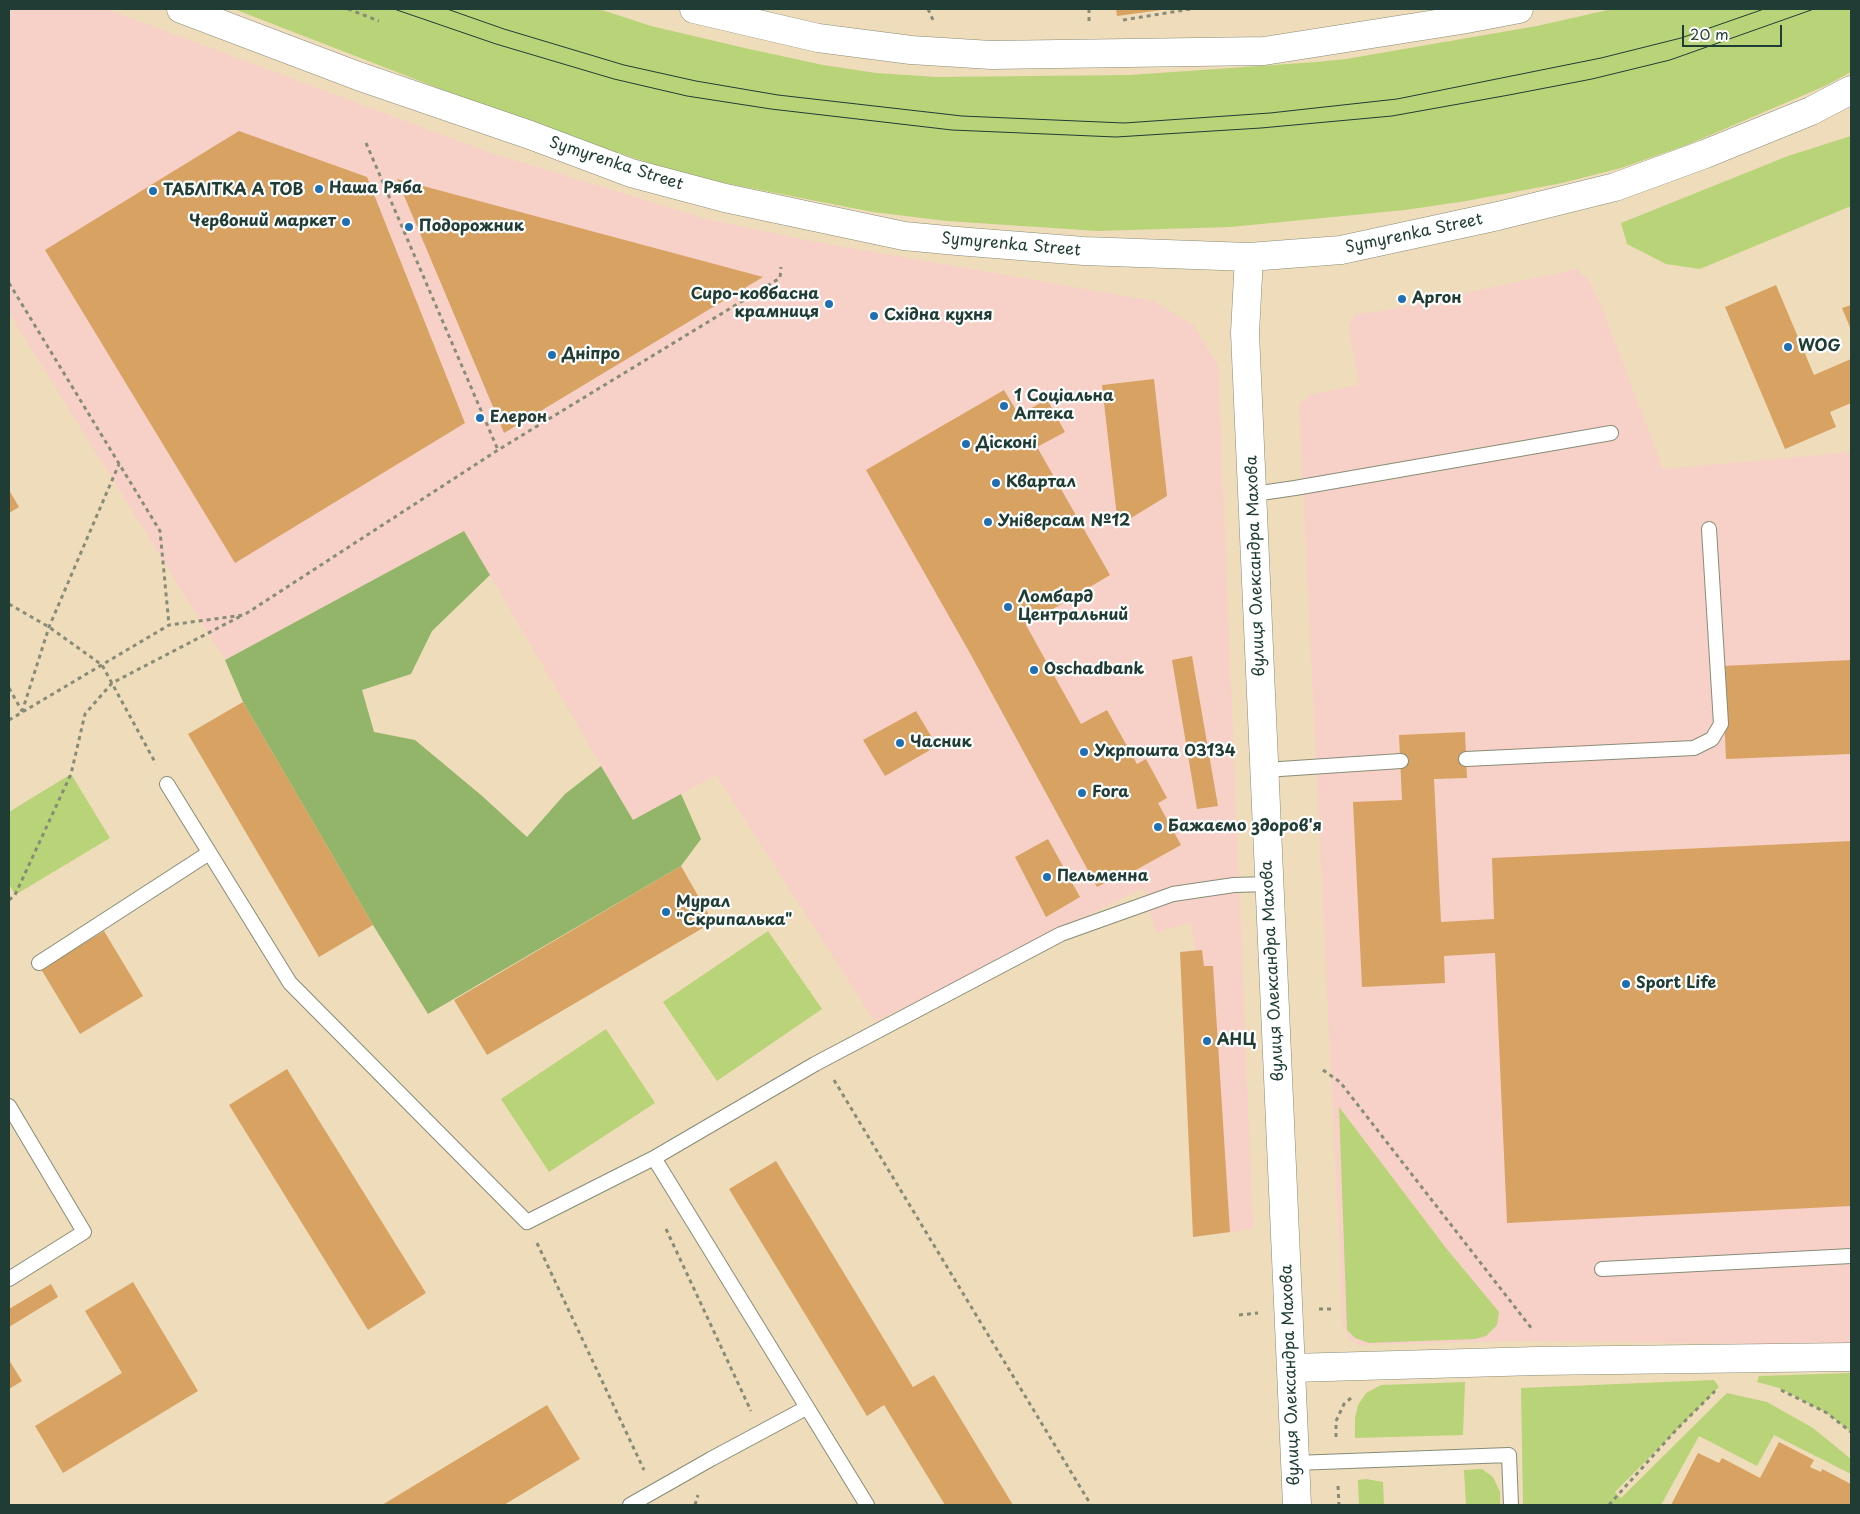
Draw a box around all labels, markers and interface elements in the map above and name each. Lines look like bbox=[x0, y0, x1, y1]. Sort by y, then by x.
scale bar bbox=[1685, 15, 1785, 47]
text: 20 m bbox=[1690, 22, 1729, 45]
street label: Symyrenka Street bbox=[547, 133, 685, 195]
place label: Наша Ряба bbox=[329, 179, 422, 199]
place label: ТАБЛІТКА А ТОВ bbox=[163, 181, 304, 201]
marker: Наша Ряба bbox=[313, 183, 325, 195]
marker: ТАБЛІТКА А ТОВ bbox=[147, 185, 159, 197]
street label: Symyrenka Street bbox=[1344, 210, 1484, 258]
place label: Червоний маркет bbox=[189, 212, 336, 232]
marker: Червоний маркет bbox=[340, 216, 352, 228]
place label: Подорожник bbox=[419, 217, 524, 237]
marker: Подорожник bbox=[403, 221, 415, 233]
street label: Symyrenka Street bbox=[941, 229, 1081, 261]
place label: Сиро-ковбасна крамниця bbox=[691, 285, 819, 323]
place label: Аргон bbox=[1412, 289, 1462, 309]
marker: Аргон bbox=[1396, 293, 1408, 305]
marker: Сиро-ковбасна крамниця bbox=[823, 298, 835, 310]
place label: Східна кухня bbox=[884, 306, 993, 326]
marker: Східна кухня bbox=[868, 310, 880, 322]
place label: WOG bbox=[1798, 337, 1841, 357]
marker: WOG bbox=[1782, 341, 1794, 353]
place label: Дніпро bbox=[562, 345, 620, 365]
marker: Дніпро bbox=[546, 349, 558, 361]
place label: 1 Соціальна Аптека bbox=[1014, 387, 1114, 425]
marker: 1 Соціальна Аптека bbox=[998, 400, 1010, 412]
place label: Елерон bbox=[490, 408, 547, 428]
marker: Елерон bbox=[474, 412, 486, 424]
place label: Дісконі bbox=[976, 434, 1037, 454]
marker: Дісконі bbox=[960, 438, 972, 450]
street label: вулиця Олександра Махова bbox=[1243, 455, 1269, 677]
place label: Квартал bbox=[1006, 473, 1076, 493]
marker: Квартал bbox=[990, 477, 1002, 489]
place label: Універсам №12 bbox=[998, 512, 1130, 532]
marker: Універсам №12 bbox=[982, 516, 994, 528]
place label: Ломбард Центральний bbox=[1018, 588, 1128, 626]
marker: Ломбард Центральний bbox=[1002, 601, 1014, 613]
place label: Oschadbank bbox=[1044, 660, 1144, 680]
marker: Oschadbank bbox=[1028, 664, 1040, 676]
place label: Часник bbox=[910, 733, 972, 753]
marker: Часник bbox=[894, 737, 906, 749]
place label: Укрпошта 03134 bbox=[1094, 742, 1236, 762]
marker: Укрпошта 03134 bbox=[1078, 746, 1090, 758]
place label: Fora bbox=[1092, 783, 1129, 803]
marker: Fora bbox=[1076, 787, 1088, 799]
place label: Бажаємо здоров'я bbox=[1168, 817, 1322, 837]
marker: Бажаємо здоров'я bbox=[1152, 821, 1164, 833]
street label: вулиця Олександра Махова bbox=[1258, 860, 1288, 1082]
place label: Пельменна bbox=[1057, 867, 1148, 887]
marker: Пельменна bbox=[1041, 871, 1053, 883]
place label: Мурал "Скрипалька" bbox=[676, 893, 792, 931]
marker: Мурал "Скрипалька" bbox=[660, 906, 672, 918]
place label: Sport Life bbox=[1636, 974, 1716, 994]
marker: Sport Life bbox=[1620, 978, 1632, 990]
place label: АНЦ bbox=[1217, 1031, 1256, 1051]
marker: АНЦ bbox=[1201, 1035, 1213, 1047]
street label: вулиця Олександра Махова bbox=[1278, 1264, 1304, 1486]

